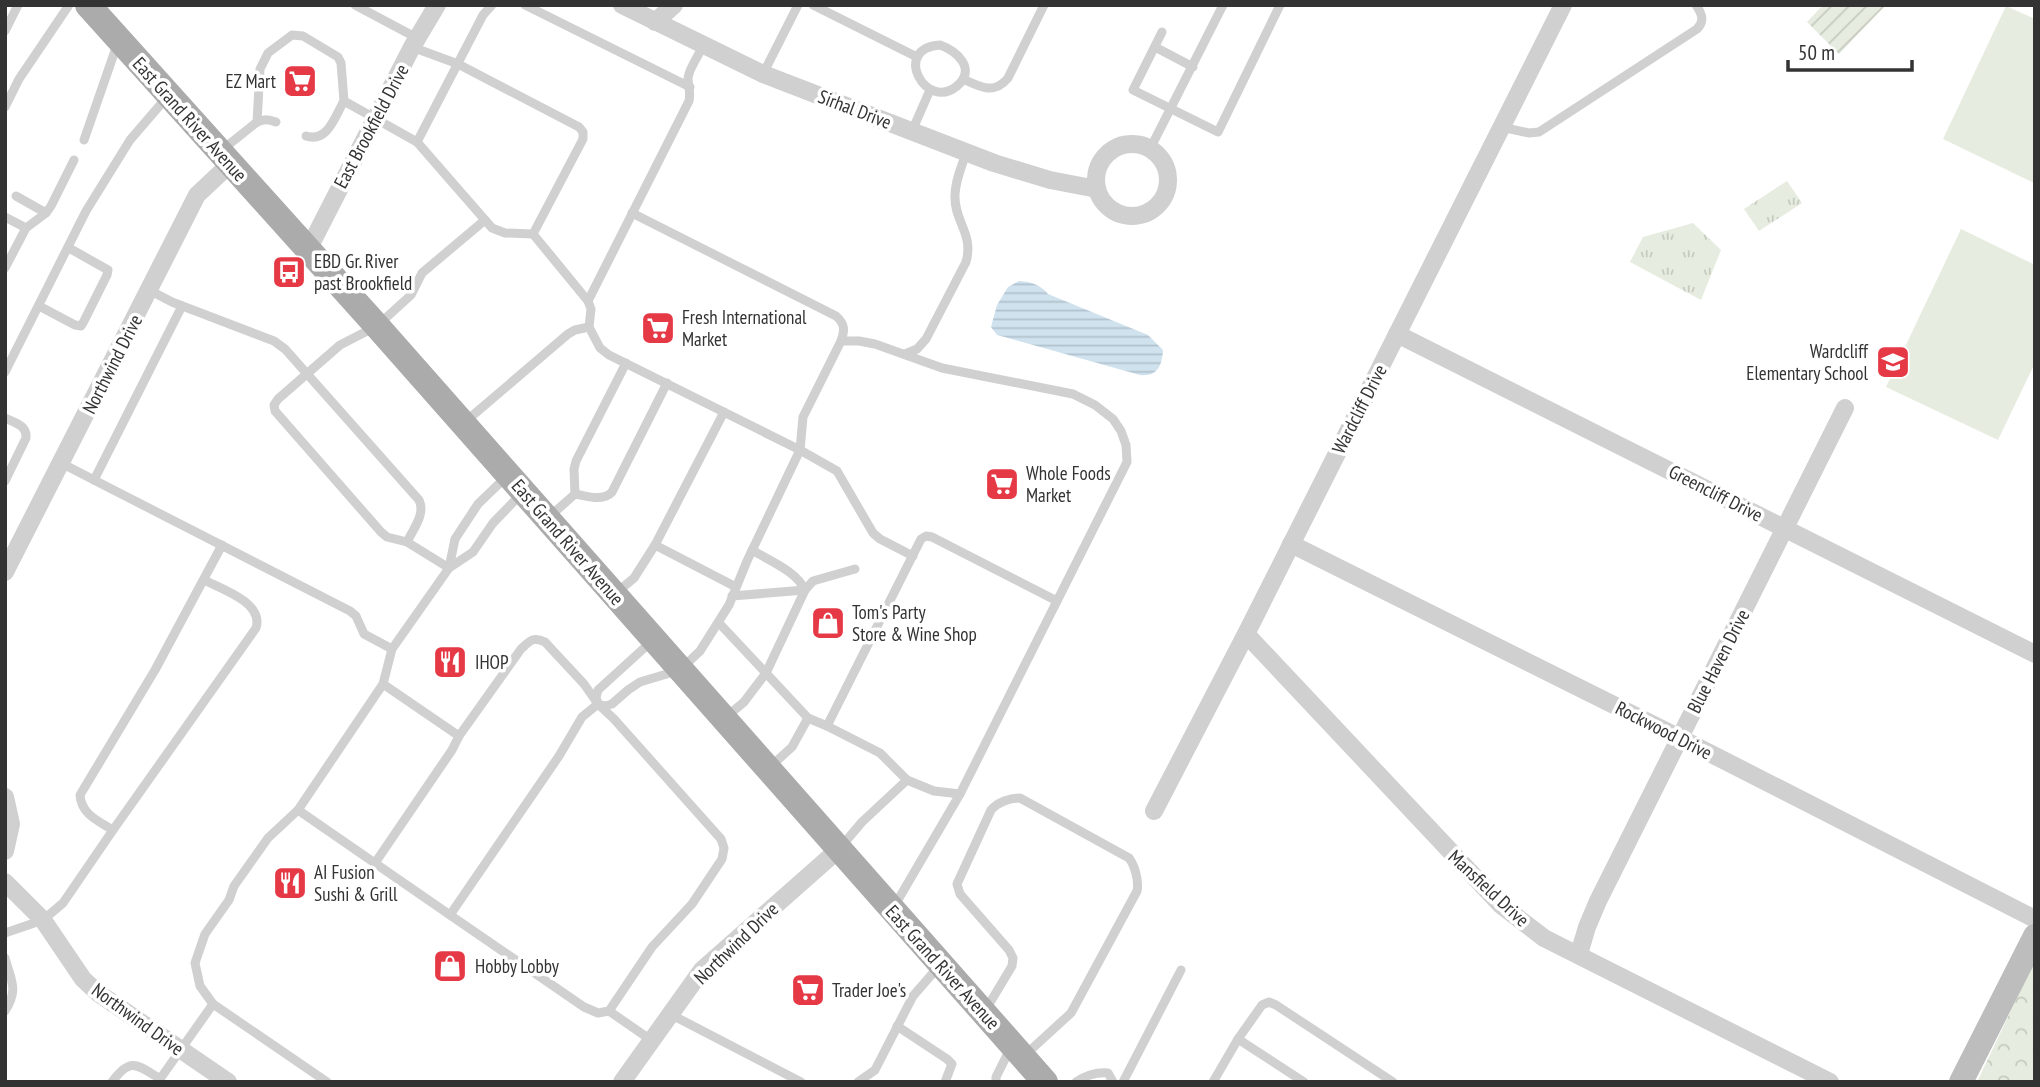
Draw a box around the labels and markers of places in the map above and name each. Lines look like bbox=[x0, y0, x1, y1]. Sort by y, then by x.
supermarket icon: EZ Mart bbox=[281, 62, 319, 100]
place label: EZ Mart bbox=[225, 69, 277, 93]
place label: EBD Gr. River past Brookfield bbox=[314, 249, 412, 295]
bus stop icon: EBD Gr. River past Brookfield bbox=[270, 253, 308, 291]
place label: Fresh International Market bbox=[682, 305, 807, 351]
supermarket icon: Fresh International Market bbox=[639, 309, 677, 347]
place label: Wardcliff Elementary School bbox=[1746, 339, 1869, 385]
school or university icon: Wardcliff Elementary School bbox=[1874, 343, 1912, 381]
place label: Whole Foods Market bbox=[1026, 461, 1111, 507]
supermarket icon: Whole Foods Market bbox=[983, 465, 1021, 503]
place label: Tom's Party Store & Wine Shop bbox=[852, 600, 977, 646]
shop icon: Tom's Party Store & Wine Shop bbox=[809, 604, 847, 642]
restaurant icon: IHOP bbox=[431, 643, 469, 681]
place label: IHOP bbox=[475, 650, 509, 674]
place label: AI Fusion Sushi & Grill bbox=[314, 860, 398, 906]
restaurant icon: AI Fusion Sushi & Grill bbox=[271, 864, 309, 902]
shop icon: Hobby Lobby bbox=[431, 947, 469, 985]
place label: Hobby Lobby bbox=[475, 954, 560, 978]
supermarket icon: Trader Joe's bbox=[789, 971, 827, 1009]
place label: Trader Joe's bbox=[832, 978, 906, 1002]

